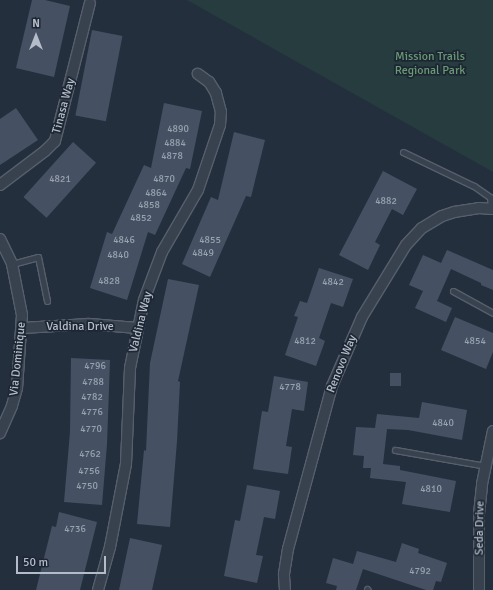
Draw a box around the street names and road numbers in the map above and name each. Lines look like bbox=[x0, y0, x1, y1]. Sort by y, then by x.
street label: Tinasa Way bbox=[50, 77, 78, 135]
street label: Valdina Way bbox=[127, 290, 155, 354]
street label: Valdina Drive bbox=[46, 320, 114, 334]
street label: Via Dominique bbox=[7, 321, 29, 397]
street label: Renovo Way bbox=[324, 333, 360, 395]
street label: Seda Drive bbox=[472, 501, 488, 555]

